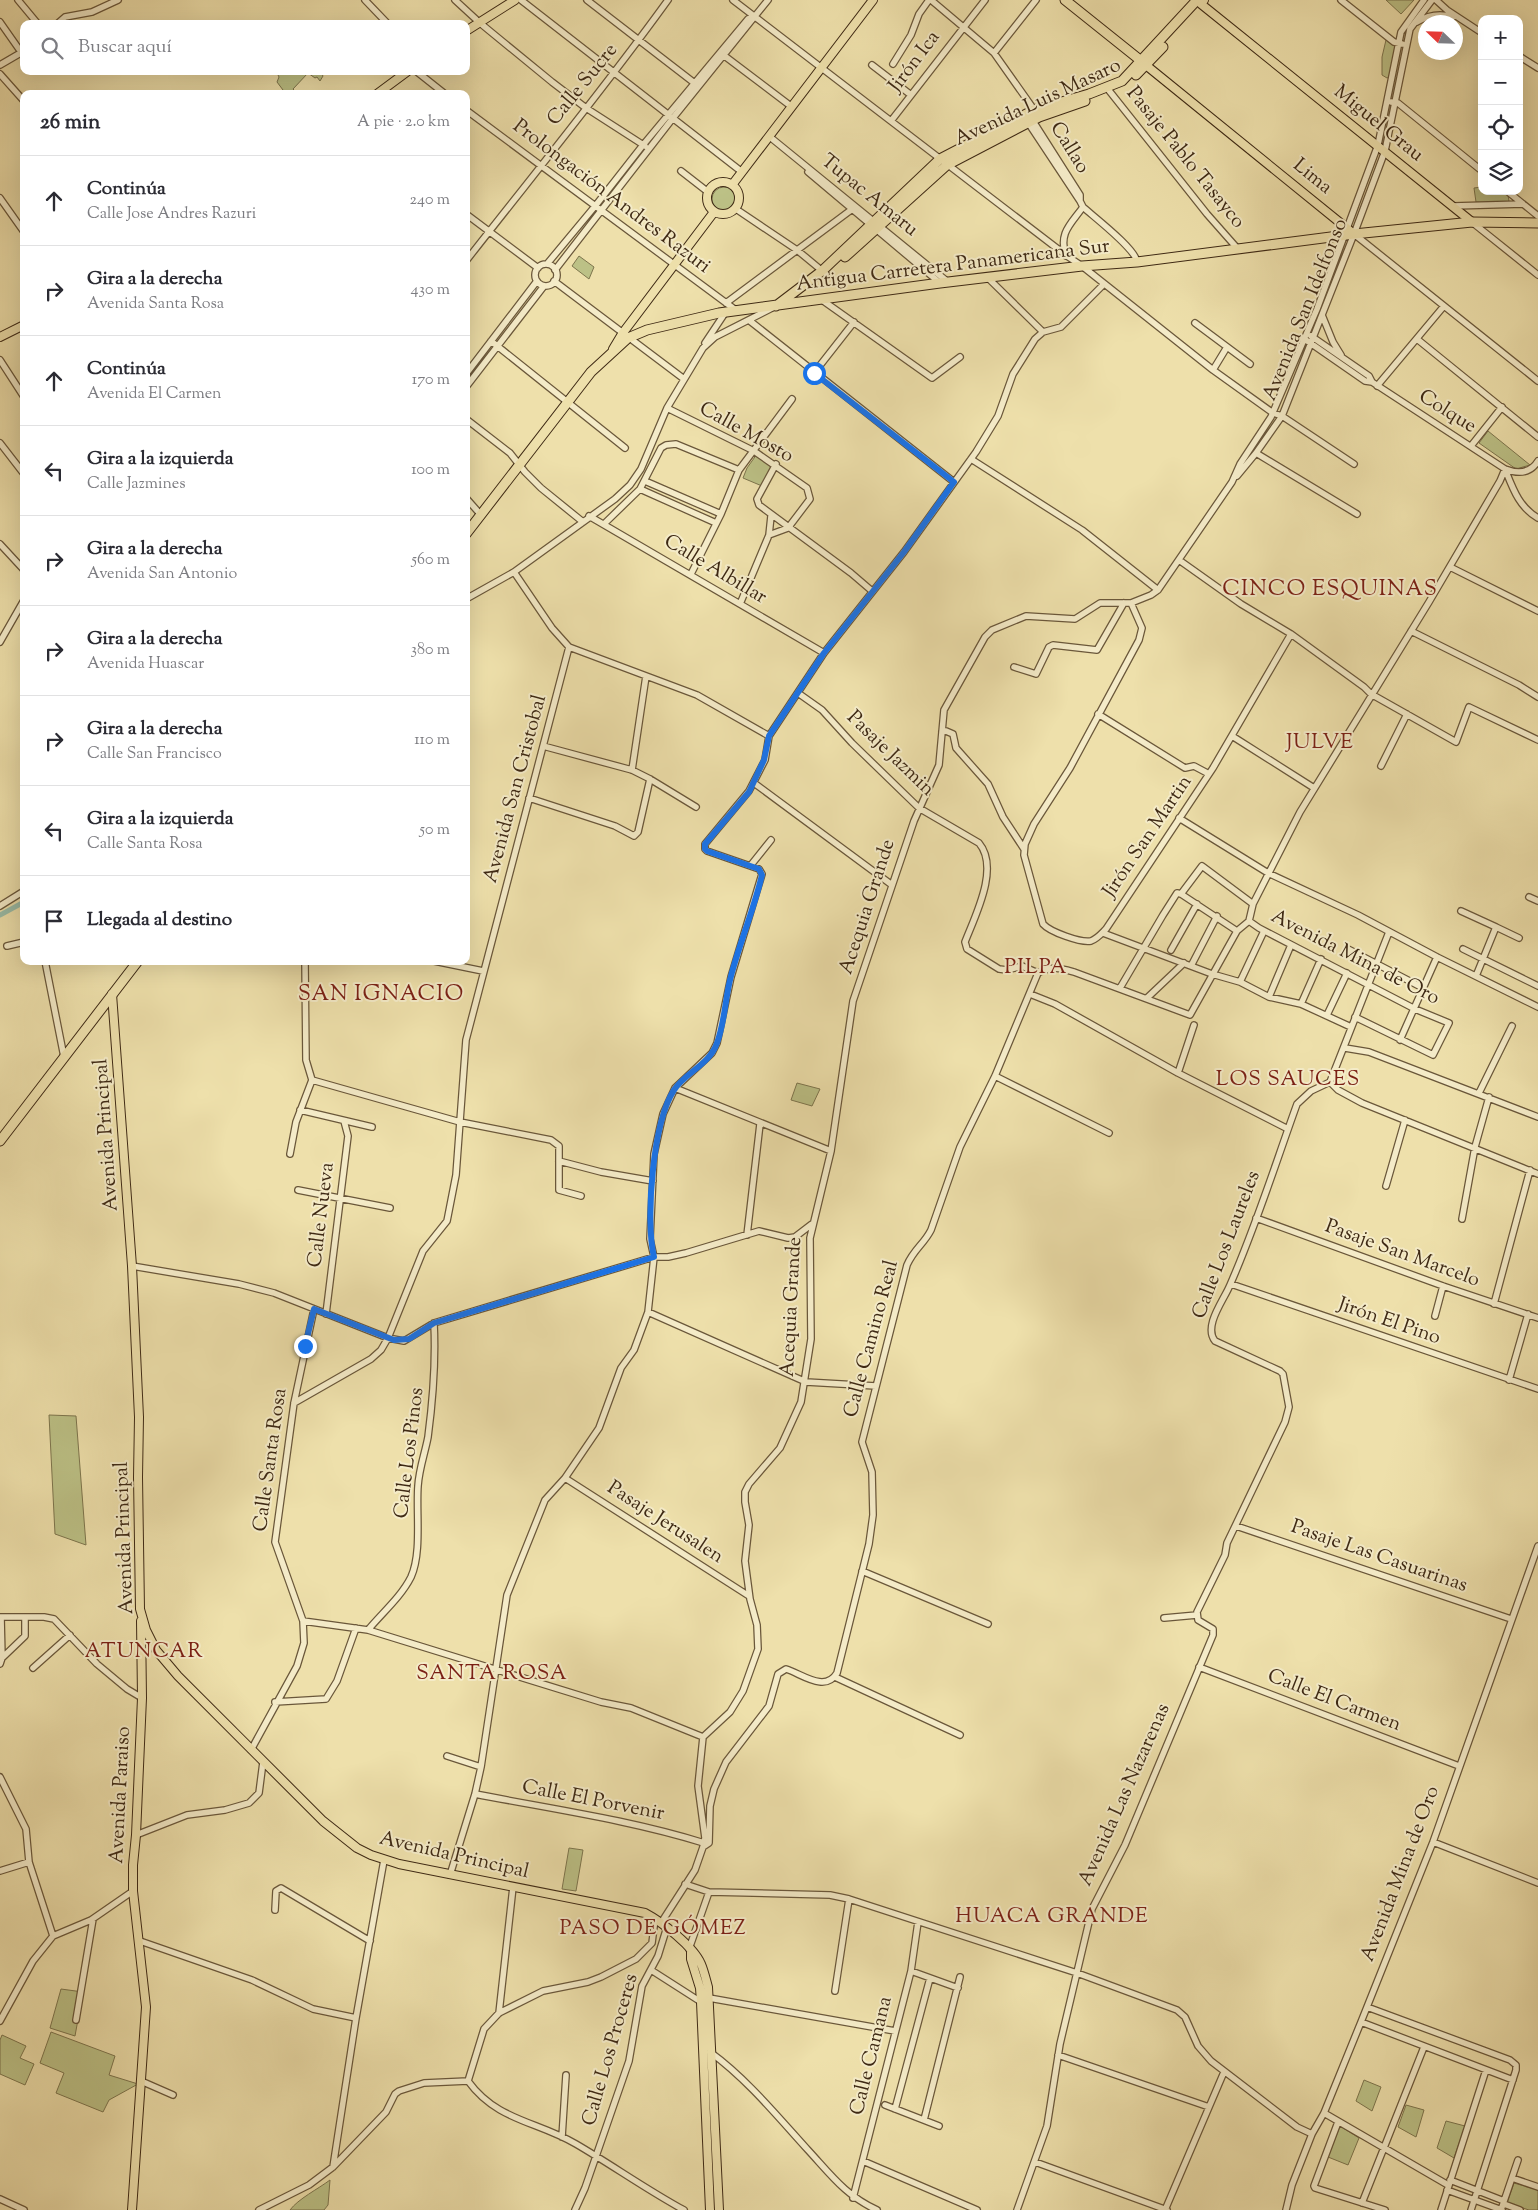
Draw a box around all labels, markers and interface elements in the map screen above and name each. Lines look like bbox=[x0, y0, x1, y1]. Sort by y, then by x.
north arrow bbox=[1418, 15, 1463, 60]
map controls bbox=[1478, 15, 1523, 195]
button: + bbox=[1478, 15, 1523, 60]
search box bbox=[20, 20, 470, 75]
street label: Jirón Ica bbox=[882, 25, 948, 100]
icon: search bbox=[38, 34, 66, 62]
text: Buscar aquí bbox=[78, 34, 172, 61]
street label: Calle Sucre bbox=[541, 37, 625, 133]
street label: Avenida Luis Masaro bbox=[950, 52, 1126, 154]
button: − bbox=[1478, 60, 1523, 105]
street label: Miguel Grau bbox=[1327, 79, 1430, 170]
street label: Pasaje Pablo Tasayco bbox=[1118, 81, 1252, 235]
button: locate bbox=[1478, 105, 1523, 150]
text: 26 min bbox=[40, 108, 100, 138]
text: A pie · 2.0 km bbox=[357, 111, 450, 134]
street label: Prolongación Andres Razuri bbox=[506, 113, 716, 281]
street label: Callao bbox=[1042, 117, 1096, 180]
street label: Tupac Amaru bbox=[814, 148, 924, 245]
button: layers bbox=[1478, 150, 1523, 195]
street label: Lima bbox=[1286, 152, 1338, 202]
text: Continúa bbox=[87, 176, 166, 203]
icon: ahead bbox=[40, 187, 68, 215]
text: 240 m bbox=[409, 189, 450, 212]
text: Calle Jose Andres Razuri bbox=[87, 203, 256, 226]
street label: Avenida San Idelfonso bbox=[1256, 214, 1356, 405]
street label: Antigua Carretera Panamericana Sur bbox=[795, 232, 1112, 300]
text: Gira a la derecha bbox=[87, 266, 222, 293]
icon: right bbox=[40, 277, 68, 305]
text: 430 m bbox=[411, 279, 450, 302]
text: Avenida Santa Rosa bbox=[87, 293, 224, 316]
text: Continúa bbox=[87, 356, 166, 383]
route start bbox=[803, 362, 826, 385]
icon: ahead bbox=[40, 367, 68, 395]
text: 170 m bbox=[412, 369, 450, 392]
text: Avenida El Carmen bbox=[87, 383, 222, 406]
street label: Colque bbox=[1412, 383, 1482, 441]
street label: Calle Mosto bbox=[693, 395, 799, 471]
text: Gira a la izquierda bbox=[87, 446, 233, 473]
icon: left bbox=[40, 457, 68, 485]
text: 100 m bbox=[411, 459, 450, 482]
text: Calle Jazmines bbox=[87, 473, 186, 496]
street label: Calle Albillar bbox=[658, 528, 773, 613]
text: Gira a la derecha bbox=[87, 536, 222, 563]
icon: right bbox=[40, 547, 68, 575]
text: 560 m bbox=[411, 549, 450, 572]
text: Avenida San Antonio bbox=[87, 563, 237, 586]
district label: CINCO ESQUINAS bbox=[1222, 574, 1438, 606]
text: Gira a la derecha bbox=[87, 626, 222, 653]
icon: right bbox=[40, 637, 68, 665]
text: 380 m bbox=[410, 639, 450, 662]
text: Avenida Huascar bbox=[87, 653, 204, 676]
street label: Avenida San Cristobal bbox=[477, 691, 555, 886]
street label: Pasaje Jazmin bbox=[839, 704, 941, 804]
text: Gira a la derecha bbox=[87, 716, 222, 743]
icon: right bbox=[40, 727, 68, 755]
district label: JULVE bbox=[1285, 728, 1354, 758]
text: 110 m bbox=[414, 729, 450, 752]
text: Calle San Francisco bbox=[87, 743, 222, 766]
street label: Jirón San Martin bbox=[1096, 770, 1200, 905]
text: Gira a la izquierda bbox=[87, 806, 233, 833]
icon: left bbox=[40, 817, 68, 845]
text: 50 m bbox=[419, 819, 450, 842]
text: Calle Santa Rosa bbox=[87, 833, 203, 856]
street label: Acequia Grande bbox=[833, 836, 903, 978]
street label: Avenida Mina de Oro bbox=[1266, 903, 1445, 1013]
icon: arrive bbox=[40, 907, 68, 935]
text: Llegada al destino bbox=[87, 907, 232, 934]
district label: PILPA bbox=[1004, 953, 1068, 983]
district label: SAN IGNACIO bbox=[298, 979, 464, 1011]
street label: Avenida Principal bbox=[87, 1057, 127, 1212]
district label: LOS SAUCES bbox=[1216, 1065, 1360, 1095]
street label: Calle Nueva bbox=[301, 1161, 343, 1269]
street label: Calle Los Laureles bbox=[1185, 1167, 1269, 1323]
street label: Pasaje San Marcelo bbox=[1321, 1213, 1484, 1295]
street label: Acequia Grande bbox=[774, 1236, 810, 1378]
street label: Calle Camino Real bbox=[837, 1257, 907, 1421]
street label: Jirón El Pino bbox=[1333, 1291, 1444, 1353]
route end bbox=[294, 1335, 317, 1358]
street label: Calle Santa Rosa bbox=[247, 1386, 295, 1534]
street label: Calle Los Pinos bbox=[388, 1386, 432, 1520]
street label: Avenida Principal bbox=[108, 1461, 142, 1615]
street label: Pasaje Jerusalen bbox=[601, 1474, 729, 1572]
street label: Pasaje Las Casuarinas bbox=[1287, 1513, 1471, 1601]
district label: ATUNCAR bbox=[85, 1637, 204, 1667]
district label: SANTA ROSA bbox=[416, 1659, 568, 1689]
street label: Calle El Carmen bbox=[1263, 1662, 1405, 1740]
street label: Avenida Las Nazarenas bbox=[1072, 1699, 1178, 1891]
street label: Avenida Paraiso bbox=[103, 1725, 139, 1865]
street label: Calle El Porvenir bbox=[519, 1773, 667, 1829]
street label: Avenida Mina de Oro bbox=[1354, 1782, 1448, 1966]
street label: Avenida Principal bbox=[376, 1825, 532, 1887]
district label: HUACA GRANDE bbox=[955, 1902, 1149, 1932]
district label: PASO DE GÓMEZ bbox=[560, 1914, 746, 1944]
street label: Calle Los Proceres bbox=[575, 1970, 647, 2130]
street label: Calle Camana bbox=[843, 1994, 901, 2118]

